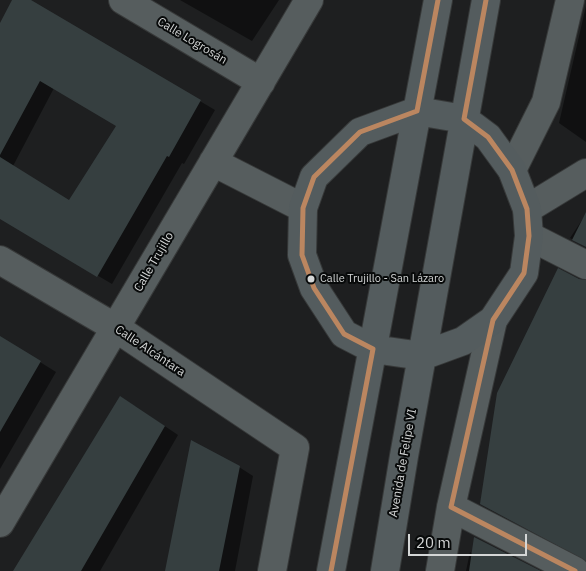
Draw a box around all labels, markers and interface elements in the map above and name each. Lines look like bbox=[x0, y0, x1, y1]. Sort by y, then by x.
street label: Calle Logrosán bbox=[155, 15, 229, 67]
street label: Calle Trujillo bbox=[131, 230, 177, 294]
place label: Calle Trujillo - San Lázaro bbox=[320, 272, 444, 286]
marker: Calle Trujillo - San Lázaro bbox=[306, 274, 316, 284]
street label: Calle Alcántara bbox=[112, 322, 188, 380]
street label: Avenida de Felipe VI bbox=[386, 408, 420, 518]
scale bar bbox=[411, 524, 530, 556]
text: 20 m bbox=[416, 533, 451, 552]

